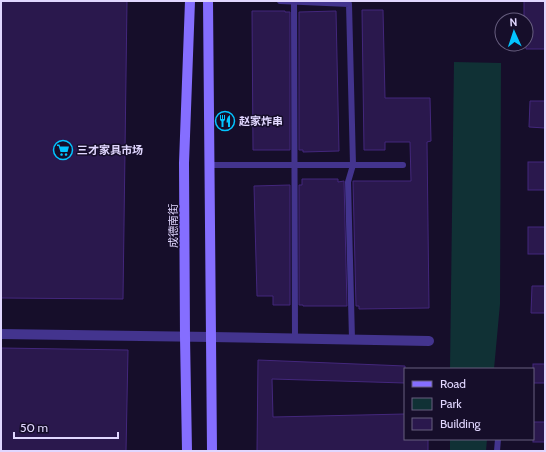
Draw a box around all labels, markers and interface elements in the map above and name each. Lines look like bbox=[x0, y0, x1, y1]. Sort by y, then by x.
north arrow bbox=[494, 12, 534, 52]
text: N bbox=[509, 15, 518, 29]
restaurant icon: 赵家炸串 bbox=[214, 110, 236, 132]
place label: 赵家炸串 bbox=[239, 114, 283, 128]
supermarket icon: 三才家具市场 bbox=[52, 139, 74, 161]
place label: 三才家具市场 bbox=[77, 143, 143, 157]
street label: 成德南街 bbox=[166, 204, 180, 248]
legend bbox=[404, 368, 534, 440]
text: Road bbox=[440, 376, 466, 391]
text: Park bbox=[440, 396, 462, 411]
scale bar bbox=[14, 414, 118, 440]
text: Building bbox=[440, 416, 482, 431]
text: 50 m bbox=[20, 420, 48, 435]

